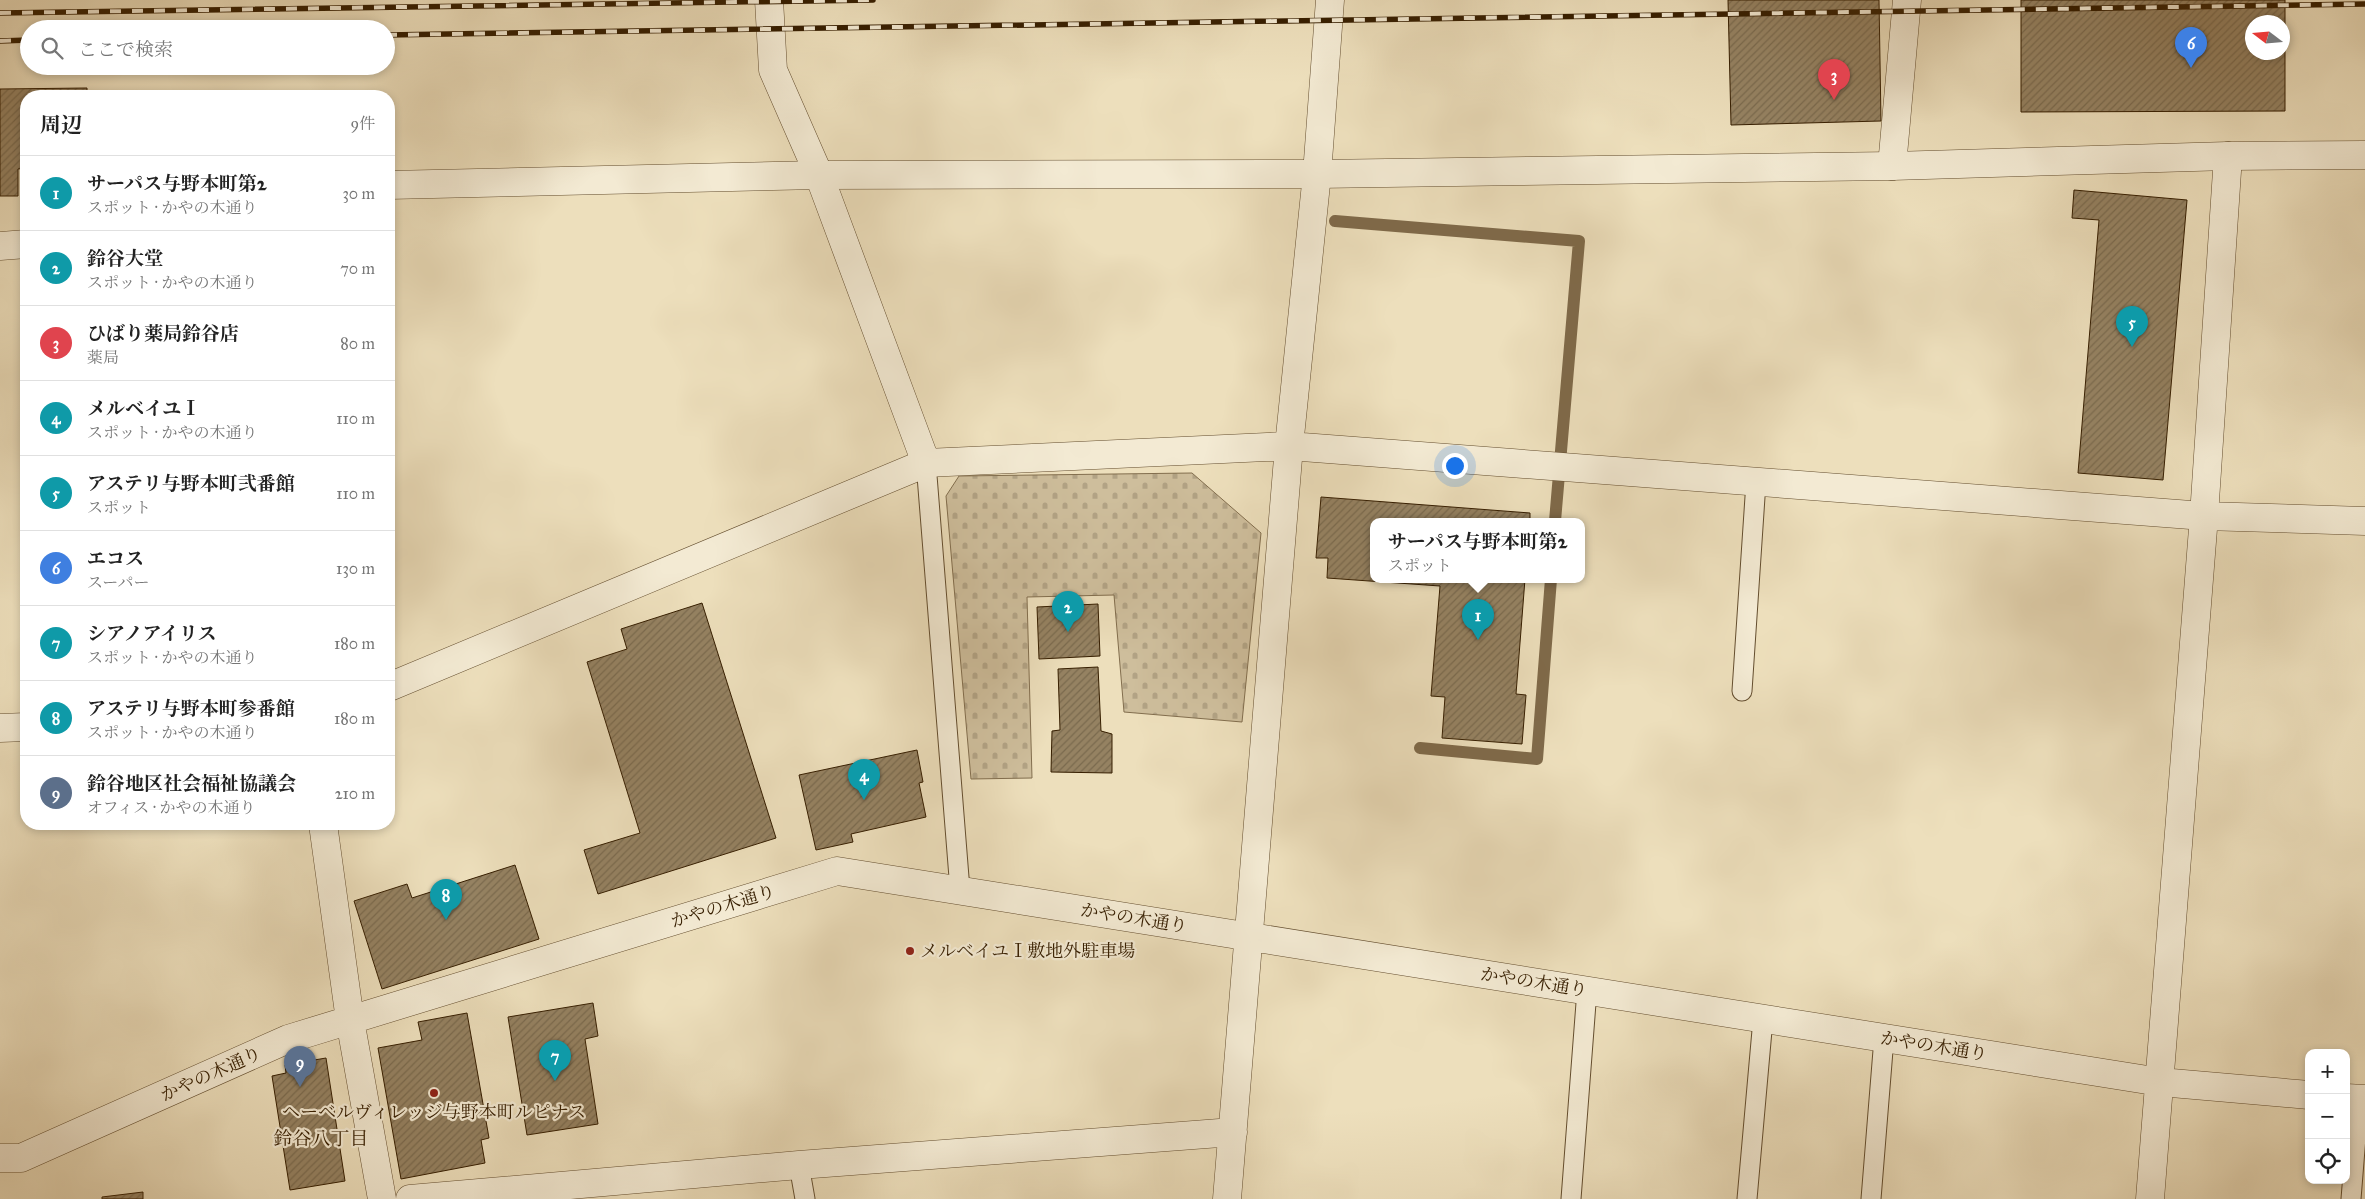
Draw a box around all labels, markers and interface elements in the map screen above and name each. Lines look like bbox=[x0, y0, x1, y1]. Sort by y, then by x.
north arrow bbox=[2245, 15, 2290, 60]
search box bbox=[20, 20, 395, 75]
pin: 6 bbox=[2175, 27, 2207, 68]
icon: search bbox=[38, 34, 66, 62]
text: ここで検索 bbox=[78, 38, 173, 61]
pin: 3 bbox=[1818, 59, 1850, 100]
text: 周辺 bbox=[40, 112, 82, 138]
text: 9件 bbox=[350, 114, 375, 133]
text: サーパス与野本町第2 bbox=[87, 172, 266, 195]
text: 1 bbox=[53, 184, 59, 203]
text: 30 m bbox=[342, 184, 375, 203]
text: スポット · かやの木通り bbox=[87, 198, 257, 217]
text: 鈴谷大堂 bbox=[87, 247, 163, 270]
text: 2 bbox=[52, 259, 60, 278]
text: 70 m bbox=[340, 259, 375, 278]
text: スポット · かやの木通り bbox=[87, 273, 257, 292]
pin: 5 bbox=[2116, 306, 2148, 347]
text: ひばり薬局鈴谷店 bbox=[87, 322, 239, 345]
text: 3 bbox=[53, 334, 59, 353]
text: 80 m bbox=[340, 334, 375, 353]
text: 薬局 bbox=[87, 348, 119, 367]
text: メルベイユⅠ bbox=[87, 397, 200, 420]
text: 4 bbox=[52, 409, 60, 428]
text: 110 m bbox=[336, 409, 375, 428]
text: スポット · かやの木通り bbox=[87, 423, 257, 442]
your location bbox=[1442, 453, 1468, 479]
text: アステリ与野本町弐番館 bbox=[87, 472, 295, 495]
text: 5 bbox=[52, 484, 60, 503]
text: 110 m bbox=[336, 484, 375, 503]
text: スポット bbox=[87, 498, 151, 517]
popup bbox=[1370, 518, 1585, 583]
text: サーパス与野本町第2 bbox=[1388, 530, 1567, 553]
text: エコス bbox=[87, 547, 144, 570]
text: スポット bbox=[1388, 556, 1452, 575]
text: 6 bbox=[52, 559, 60, 578]
text: 130 m bbox=[336, 559, 375, 578]
text: スーパー bbox=[87, 573, 149, 592]
pin: 2 bbox=[1052, 591, 1084, 632]
pin: 1 bbox=[1462, 599, 1494, 640]
text: シアノアイリス bbox=[87, 622, 216, 645]
text: 7 bbox=[52, 634, 60, 653]
text: 180 m bbox=[334, 634, 375, 653]
text: スポット · かやの木通り bbox=[87, 648, 257, 667]
text: アステリ与野本町参番館 bbox=[87, 697, 295, 720]
text: 8 bbox=[52, 709, 60, 728]
text: 180 m bbox=[334, 709, 375, 728]
text: スポット · かやの木通り bbox=[87, 723, 257, 742]
pin: 4 bbox=[848, 759, 880, 800]
text: 鈴谷地区社会福祉協議会 bbox=[87, 772, 296, 795]
text: 9 bbox=[52, 784, 60, 803]
text: 210 m bbox=[335, 784, 375, 803]
text: オフィス · かやの木通り bbox=[87, 798, 256, 817]
pin: 8 bbox=[430, 879, 462, 920]
street label: かやの木通り bbox=[668, 880, 778, 932]
street label: かやの木通り bbox=[1079, 899, 1189, 937]
place label: メルベイユⅠ敷地外駐車場 bbox=[920, 940, 1135, 962]
marker: メルベイユⅠ敷地外駐車場 bbox=[904, 945, 916, 957]
street label: かやの木通り bbox=[1479, 963, 1589, 1001]
street label: かやの木通り bbox=[1879, 1027, 1989, 1065]
pin: 7 bbox=[539, 1040, 571, 1081]
street label: かやの木通り bbox=[157, 1042, 265, 1106]
pin: 9 bbox=[284, 1046, 316, 1087]
map controls bbox=[2305, 1049, 2350, 1184]
button: + bbox=[2305, 1049, 2350, 1094]
marker: ヘーベルヴィレッジ与野本町ルピナス bbox=[428, 1087, 440, 1099]
button: − bbox=[2305, 1094, 2350, 1139]
place label: ヘーベルヴィレッジ与野本町ルピナス bbox=[282, 1101, 586, 1123]
district label: 鈴谷八丁目 bbox=[273, 1127, 369, 1150]
button: locate bbox=[2305, 1139, 2350, 1184]

